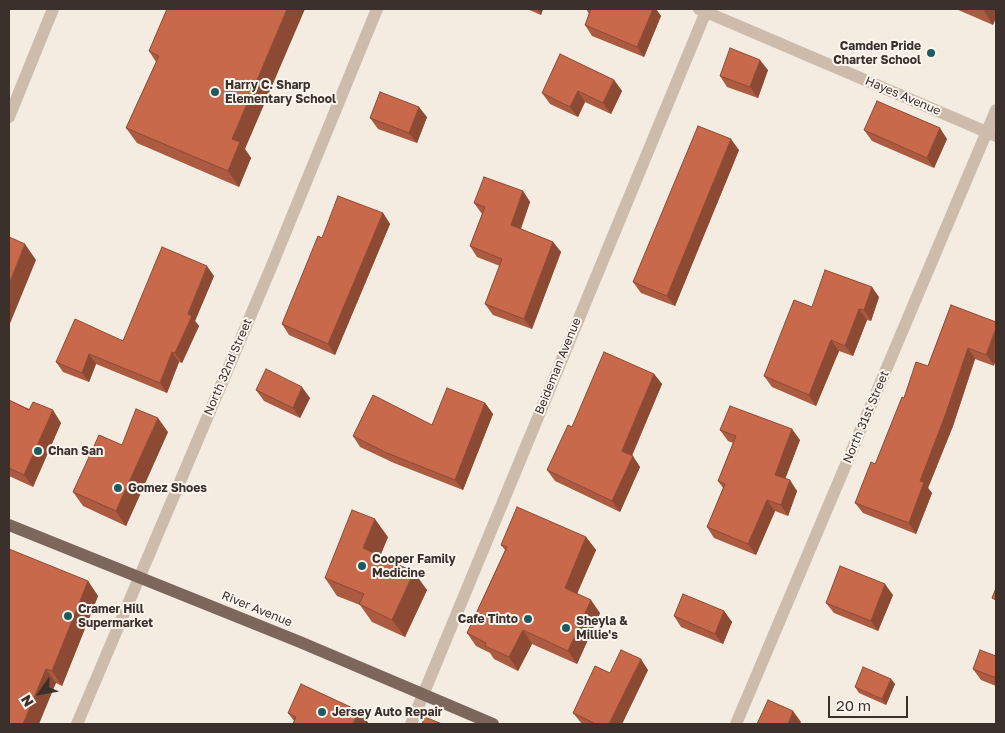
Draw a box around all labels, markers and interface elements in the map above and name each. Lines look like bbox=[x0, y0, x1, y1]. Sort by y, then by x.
place label: Camden Pride Charter School bbox=[833, 39, 921, 67]
marker: Camden Pride Charter School bbox=[925, 47, 937, 59]
street label: Hayes Avenue bbox=[863, 74, 943, 118]
place label: Harry C. Sharp Elementary School bbox=[225, 78, 336, 106]
marker: Harry C. Sharp Elementary School bbox=[209, 86, 221, 98]
street label: North 32nd Street bbox=[201, 316, 255, 418]
street label: Beideman Avenue bbox=[532, 316, 584, 416]
street label: North 31st Street bbox=[840, 369, 892, 465]
place label: Chan San bbox=[48, 444, 103, 458]
marker: Chan San bbox=[32, 445, 44, 457]
place label: Gomez Shoes bbox=[128, 481, 207, 495]
marker: Gomez Shoes bbox=[112, 482, 124, 494]
place label: Cooper Family Medicine bbox=[372, 552, 456, 580]
marker: Cooper Family Medicine bbox=[356, 560, 368, 572]
street label: River Avenue bbox=[220, 588, 294, 630]
place label: Cramer Hill Supermarket bbox=[78, 602, 153, 630]
marker: Cramer Hill Supermarket bbox=[62, 610, 74, 622]
place label: Cafe Tinto bbox=[458, 612, 518, 626]
marker: Cafe Tinto bbox=[522, 613, 534, 625]
place label: Sheyla & Millie's bbox=[576, 614, 628, 642]
marker: Sheyla & Millie's bbox=[560, 622, 572, 634]
north arrow bbox=[15, 668, 65, 718]
scale bar bbox=[830, 686, 910, 718]
text: N bbox=[17, 692, 37, 710]
text: 20 m bbox=[836, 696, 871, 714]
place label: Jersey Auto Repair bbox=[332, 705, 442, 719]
marker: Jersey Auto Repair bbox=[316, 706, 328, 718]

